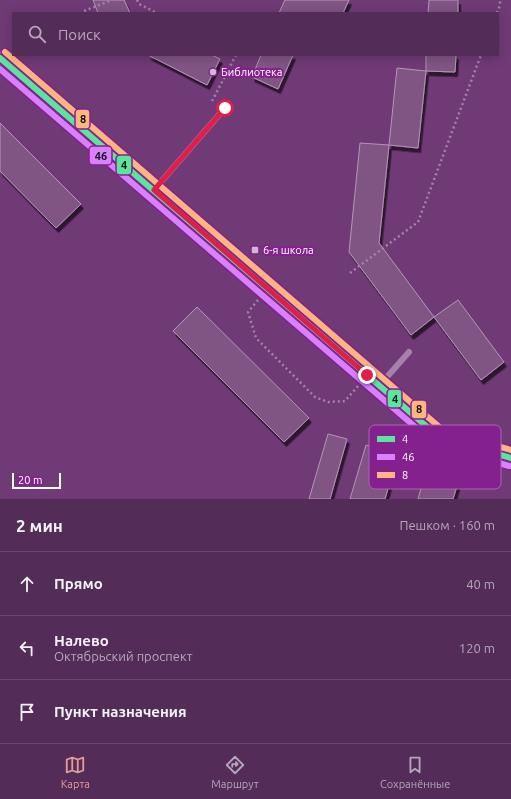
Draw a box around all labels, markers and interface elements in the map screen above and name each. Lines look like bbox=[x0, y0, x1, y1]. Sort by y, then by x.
search box bbox=[12, 12, 499, 56]
icon: search bbox=[26, 23, 48, 45]
text: Поиск bbox=[58, 26, 101, 43]
place label: Библиотека bbox=[221, 66, 282, 78]
marker: Библиотека bbox=[208, 67, 218, 77]
route start bbox=[216, 99, 234, 117]
line badge: 8 bbox=[75, 109, 90, 129]
text: 8 bbox=[80, 113, 86, 125]
line badge: 46 bbox=[89, 146, 112, 165]
text: 46 bbox=[95, 150, 107, 162]
line badge: 4 bbox=[116, 155, 132, 175]
text: 4 bbox=[121, 159, 127, 171]
place label: 6-я школа bbox=[263, 244, 314, 256]
marker: 6-я школа bbox=[250, 245, 260, 255]
route end bbox=[358, 366, 376, 384]
line badge: 4 bbox=[387, 389, 402, 408]
text: 4 bbox=[392, 393, 398, 405]
line badge: 8 bbox=[411, 400, 427, 419]
text: 8 bbox=[416, 403, 422, 415]
legend bbox=[369, 425, 501, 489]
text: 4 bbox=[402, 433, 408, 445]
text: 46 bbox=[402, 451, 414, 463]
text: 8 bbox=[402, 469, 408, 481]
scale bar bbox=[12, 471, 61, 490]
text: 20 m bbox=[18, 474, 42, 486]
text: 2 мин bbox=[16, 516, 63, 535]
text: Пешком · 160 m bbox=[399, 518, 495, 532]
icon: ahead bbox=[16, 573, 38, 595]
text: Прямо bbox=[54, 575, 103, 592]
text: 40 m bbox=[466, 577, 495, 591]
text: Налево bbox=[54, 632, 109, 649]
icon: left bbox=[16, 637, 38, 659]
text: 120 m bbox=[459, 641, 495, 655]
text: Октябрьский проспект bbox=[54, 649, 192, 663]
icon: arrive bbox=[16, 701, 38, 723]
text: Пункт назначения bbox=[54, 703, 187, 720]
tab: Карта bbox=[61, 754, 90, 790]
tab: Маршрут bbox=[211, 754, 259, 790]
tab: Сохранённые bbox=[380, 754, 450, 790]

